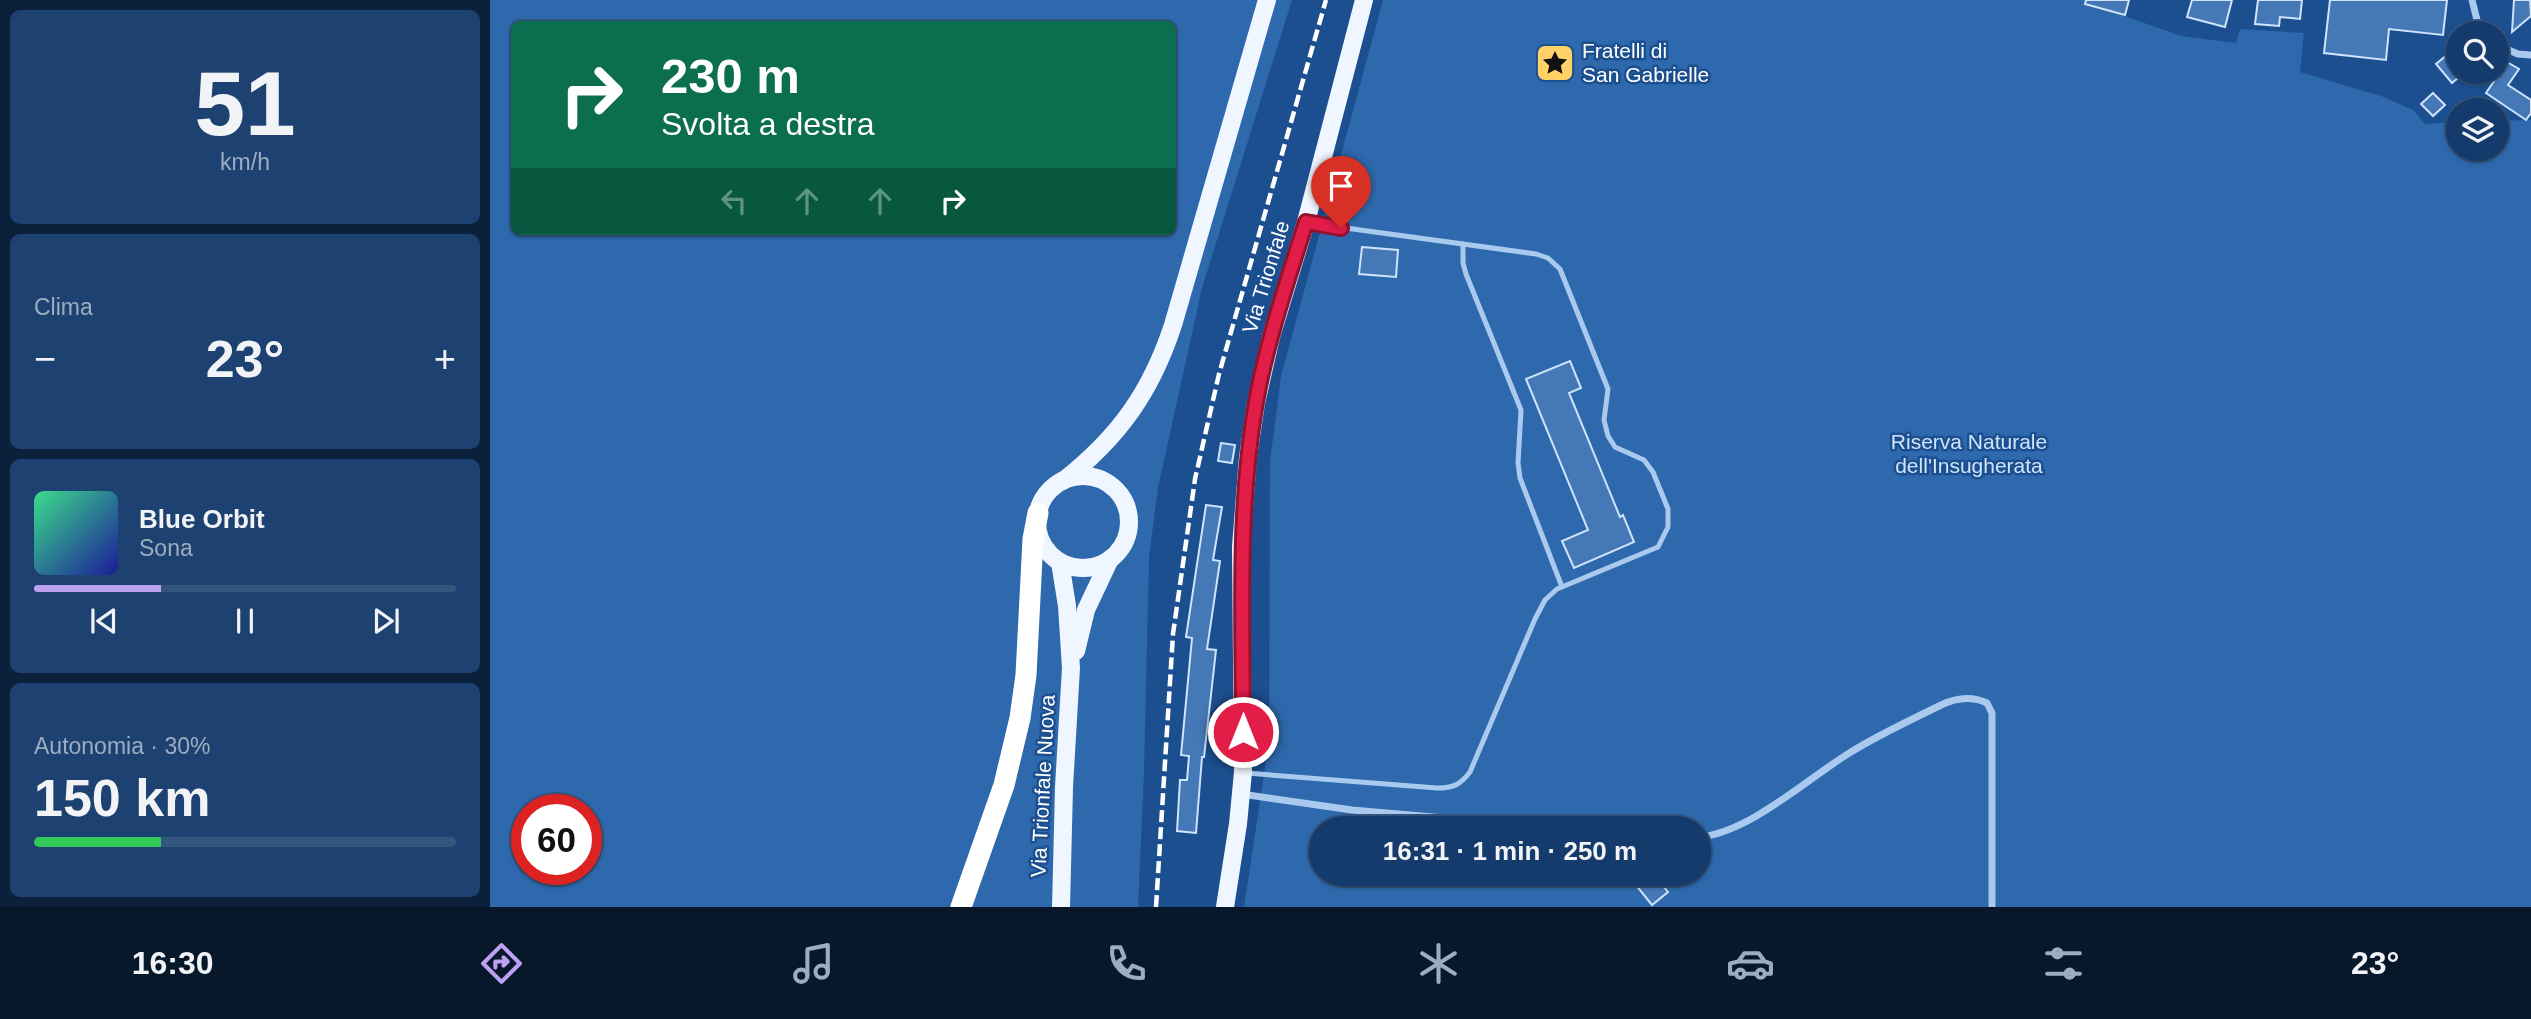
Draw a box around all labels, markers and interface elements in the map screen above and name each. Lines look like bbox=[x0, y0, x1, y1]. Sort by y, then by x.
map controls bbox=[2446, 21, 2509, 161]
button: search bbox=[2446, 21, 2509, 84]
place label: Fratelli di San Gabrielle bbox=[1582, 39, 1709, 86]
place icon: Fratelli di San Gabrielle bbox=[1534, 42, 1576, 84]
icon: right bbox=[546, 49, 637, 140]
text: 230 m bbox=[661, 49, 800, 103]
text: 51 bbox=[194, 53, 296, 154]
button: layers bbox=[2446, 98, 2509, 161]
text: Svolta a destra bbox=[661, 106, 874, 142]
text: km/h bbox=[220, 149, 270, 175]
pin bbox=[1311, 156, 1371, 228]
icon: arrive bbox=[1322, 167, 1360, 205]
icon: left bbox=[715, 182, 753, 220]
icon: ahead bbox=[788, 182, 826, 220]
icon: ahead bbox=[861, 182, 899, 220]
icon: right bbox=[934, 182, 972, 220]
street label: Via Trionfale bbox=[1238, 218, 1294, 336]
text: Clima bbox=[34, 294, 93, 320]
text: 23° bbox=[206, 330, 284, 388]
text: − bbox=[34, 338, 56, 380]
text: + bbox=[434, 338, 456, 380]
park label: Riserva Naturale dell'Insugherata bbox=[1891, 430, 2047, 477]
text: Blue Orbit bbox=[139, 504, 265, 534]
text: Sona bbox=[139, 535, 193, 561]
icon: previous bbox=[85, 602, 123, 640]
icon: pause bbox=[226, 602, 264, 640]
icon: next bbox=[367, 602, 405, 640]
street label: Via Trionfale Nuova bbox=[1026, 694, 1059, 878]
position arrow bbox=[1206, 695, 1280, 769]
text: Autonomia · 30% bbox=[34, 733, 210, 759]
text: 150 km bbox=[34, 769, 210, 827]
speed limit sign: 60 bbox=[511, 794, 602, 885]
text: 16:31 · 1 min · 250 m bbox=[1383, 836, 1637, 866]
icon: directions bbox=[477, 939, 526, 988]
icon: music bbox=[789, 939, 838, 988]
icon: phone bbox=[1102, 939, 1151, 988]
icon: climate bbox=[1414, 939, 1463, 988]
icon: car bbox=[1726, 939, 1775, 988]
icon: filters bbox=[2039, 939, 2088, 988]
text: 16:30 bbox=[132, 945, 214, 981]
text: 23° bbox=[2351, 945, 2399, 981]

